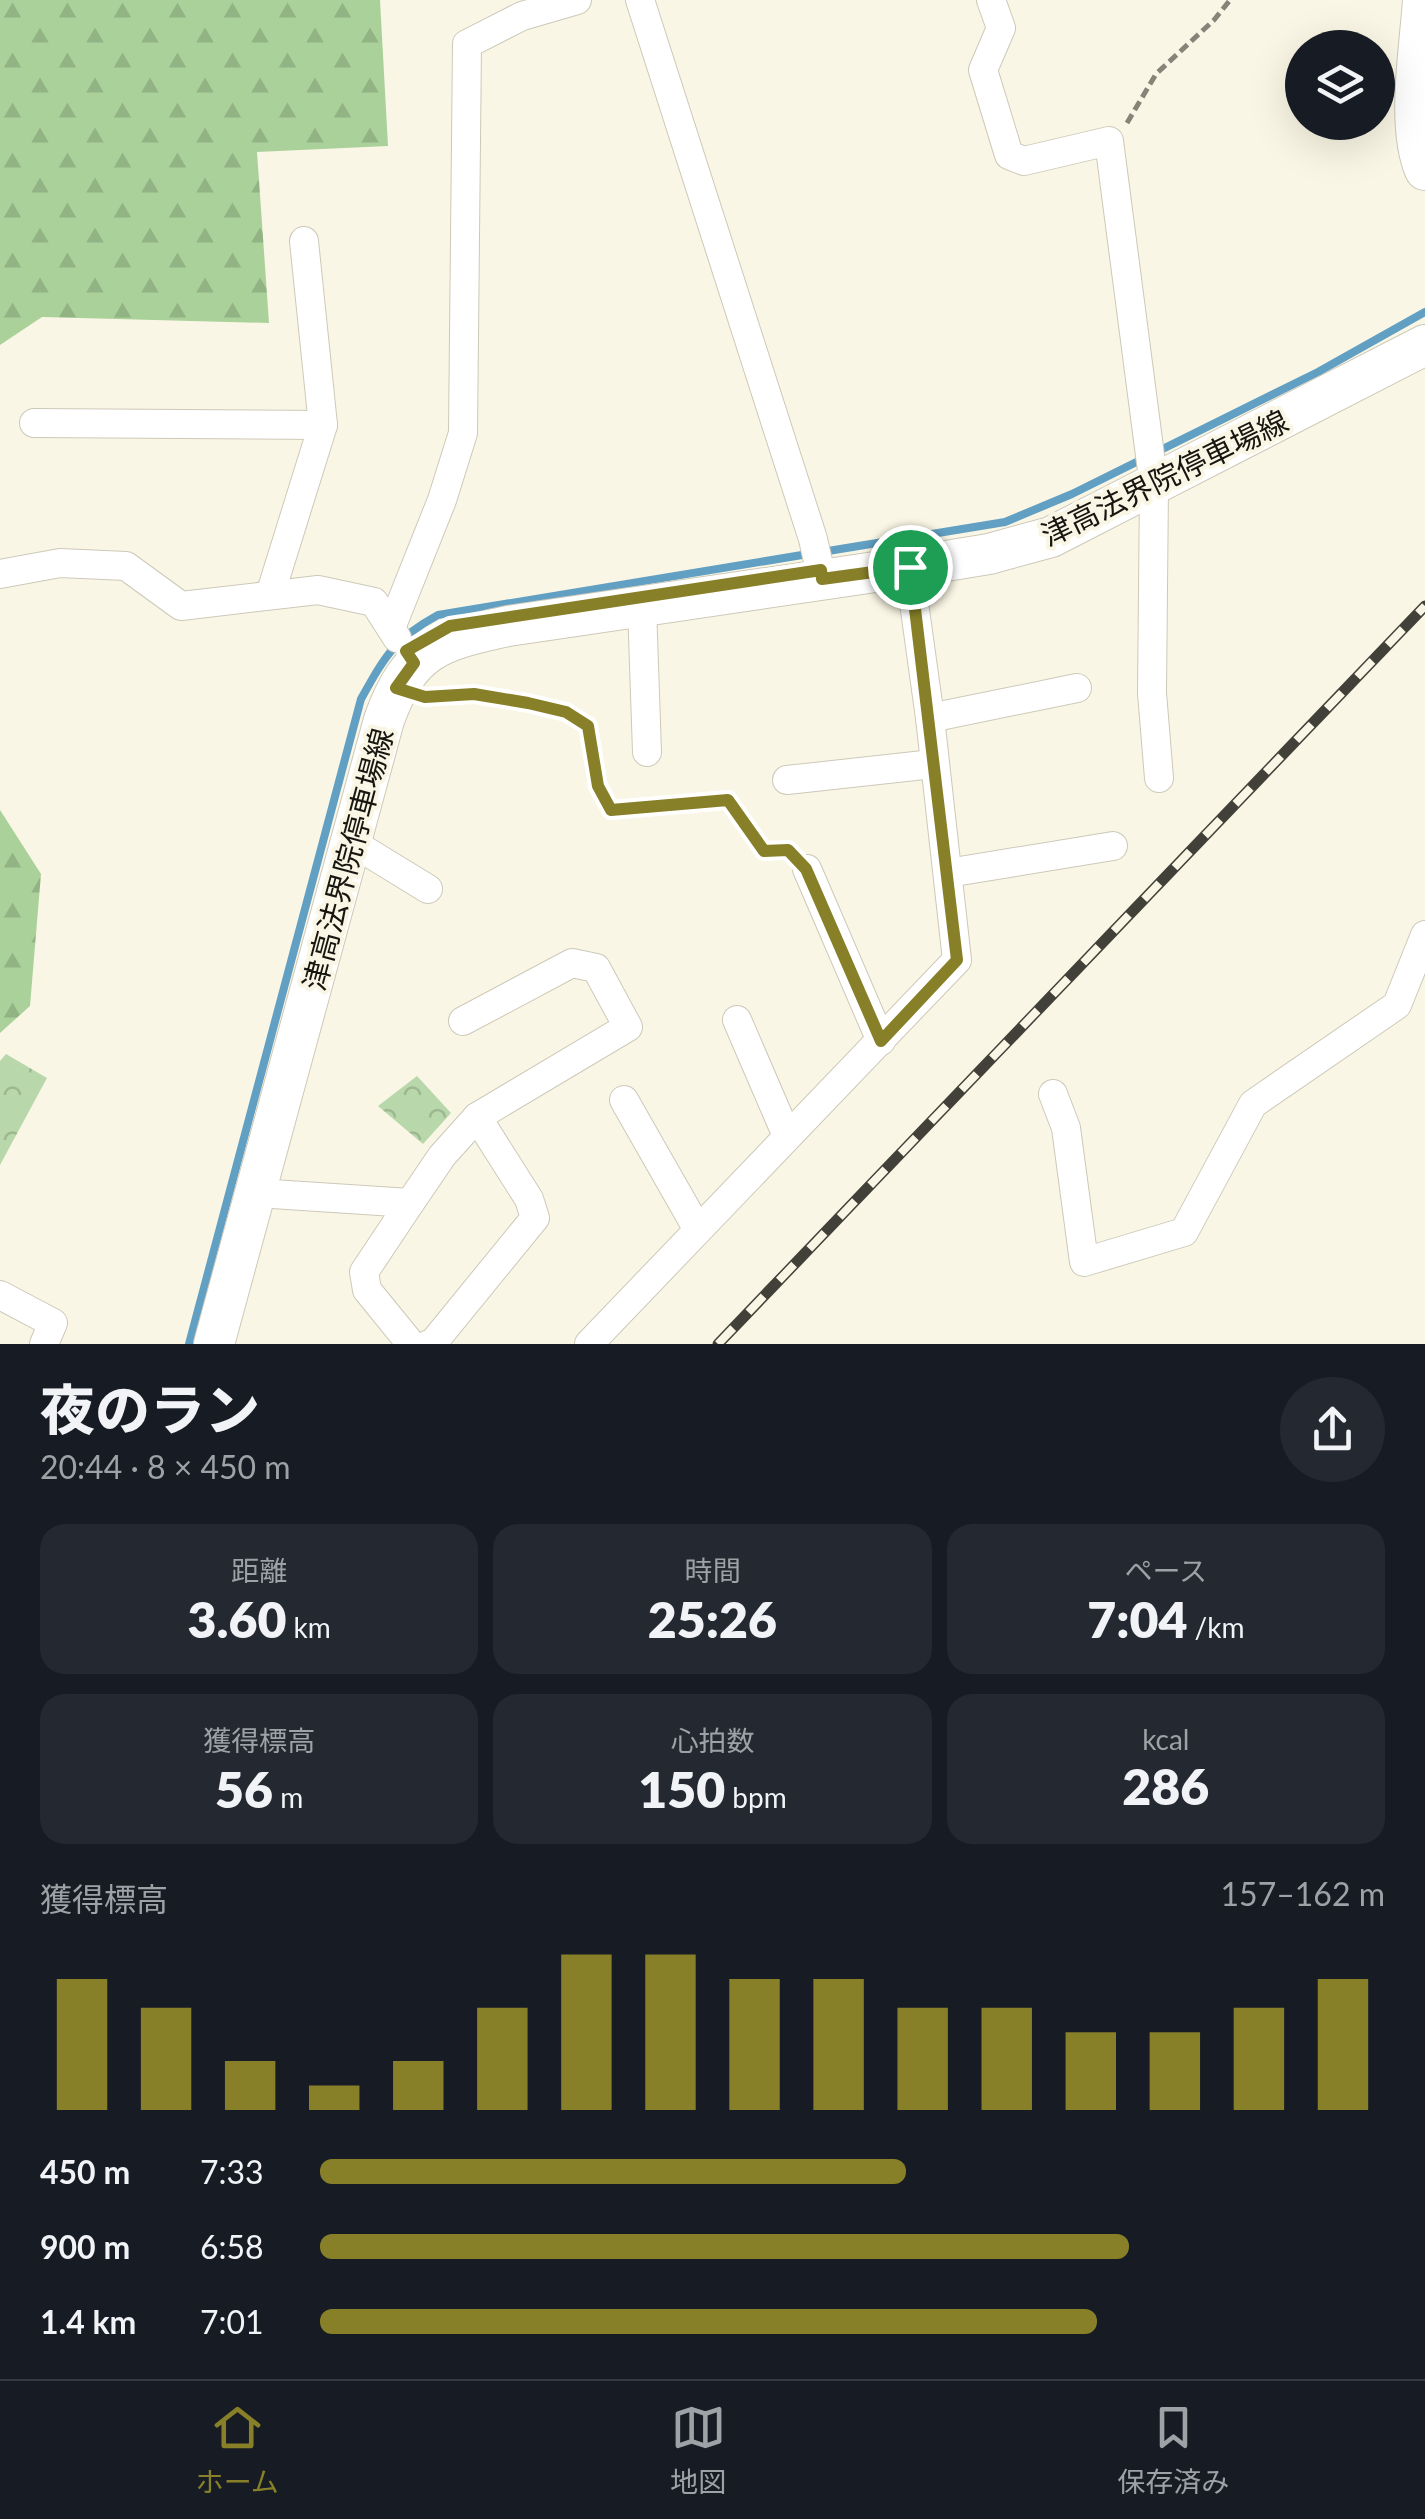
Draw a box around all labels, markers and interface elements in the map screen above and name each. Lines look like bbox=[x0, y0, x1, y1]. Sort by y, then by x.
map controls bbox=[1285, 30, 1395, 140]
button: layers bbox=[1285, 30, 1395, 140]
street label: 津高法界院停車場線 bbox=[1035, 402, 1293, 552]
pin bbox=[868, 525, 953, 610]
icon: arrive bbox=[883, 540, 938, 595]
street label: 津高法界院停車場線 bbox=[295, 724, 399, 994]
text: 夜のラン bbox=[40, 1376, 260, 1442]
button: share bbox=[1280, 1377, 1385, 1482]
text: 20:44 · 8 × 450 m bbox=[40, 1447, 291, 1486]
text: 距離 bbox=[231, 1553, 287, 1587]
text: 時間 bbox=[684, 1553, 741, 1587]
text: ペース bbox=[1125, 1553, 1207, 1587]
text: 3.60 bbox=[187, 1589, 286, 1649]
text: 25:26 bbox=[648, 1589, 777, 1649]
text: 7:04 bbox=[1087, 1589, 1187, 1649]
text: km bbox=[286, 1610, 331, 1644]
text: /km bbox=[1187, 1610, 1245, 1644]
text: kcal bbox=[1142, 1722, 1189, 1756]
text: 獲得標高 bbox=[203, 1723, 315, 1757]
text: 心拍数 bbox=[670, 1723, 755, 1757]
text: 286 bbox=[1122, 1756, 1209, 1816]
text: 56 bbox=[215, 1759, 273, 1819]
text: 150 bbox=[638, 1759, 725, 1819]
text: m bbox=[273, 1780, 303, 1814]
text: bpm bbox=[725, 1780, 787, 1814]
text: 157–162 m bbox=[1221, 1874, 1385, 1913]
text: 獲得標高 bbox=[40, 1879, 168, 1918]
text: 450 m bbox=[40, 2152, 130, 2191]
text: 7:33 bbox=[200, 2152, 264, 2191]
text: 900 m bbox=[40, 2227, 130, 2266]
text: 6:58 bbox=[200, 2227, 264, 2266]
text: 1.4 km bbox=[40, 2302, 136, 2341]
text: 7:01 bbox=[200, 2302, 264, 2341]
tab: ホーム bbox=[196, 2400, 279, 2500]
tab: 地図 bbox=[670, 2400, 726, 2500]
tab: 保存済み bbox=[1117, 2400, 1229, 2500]

